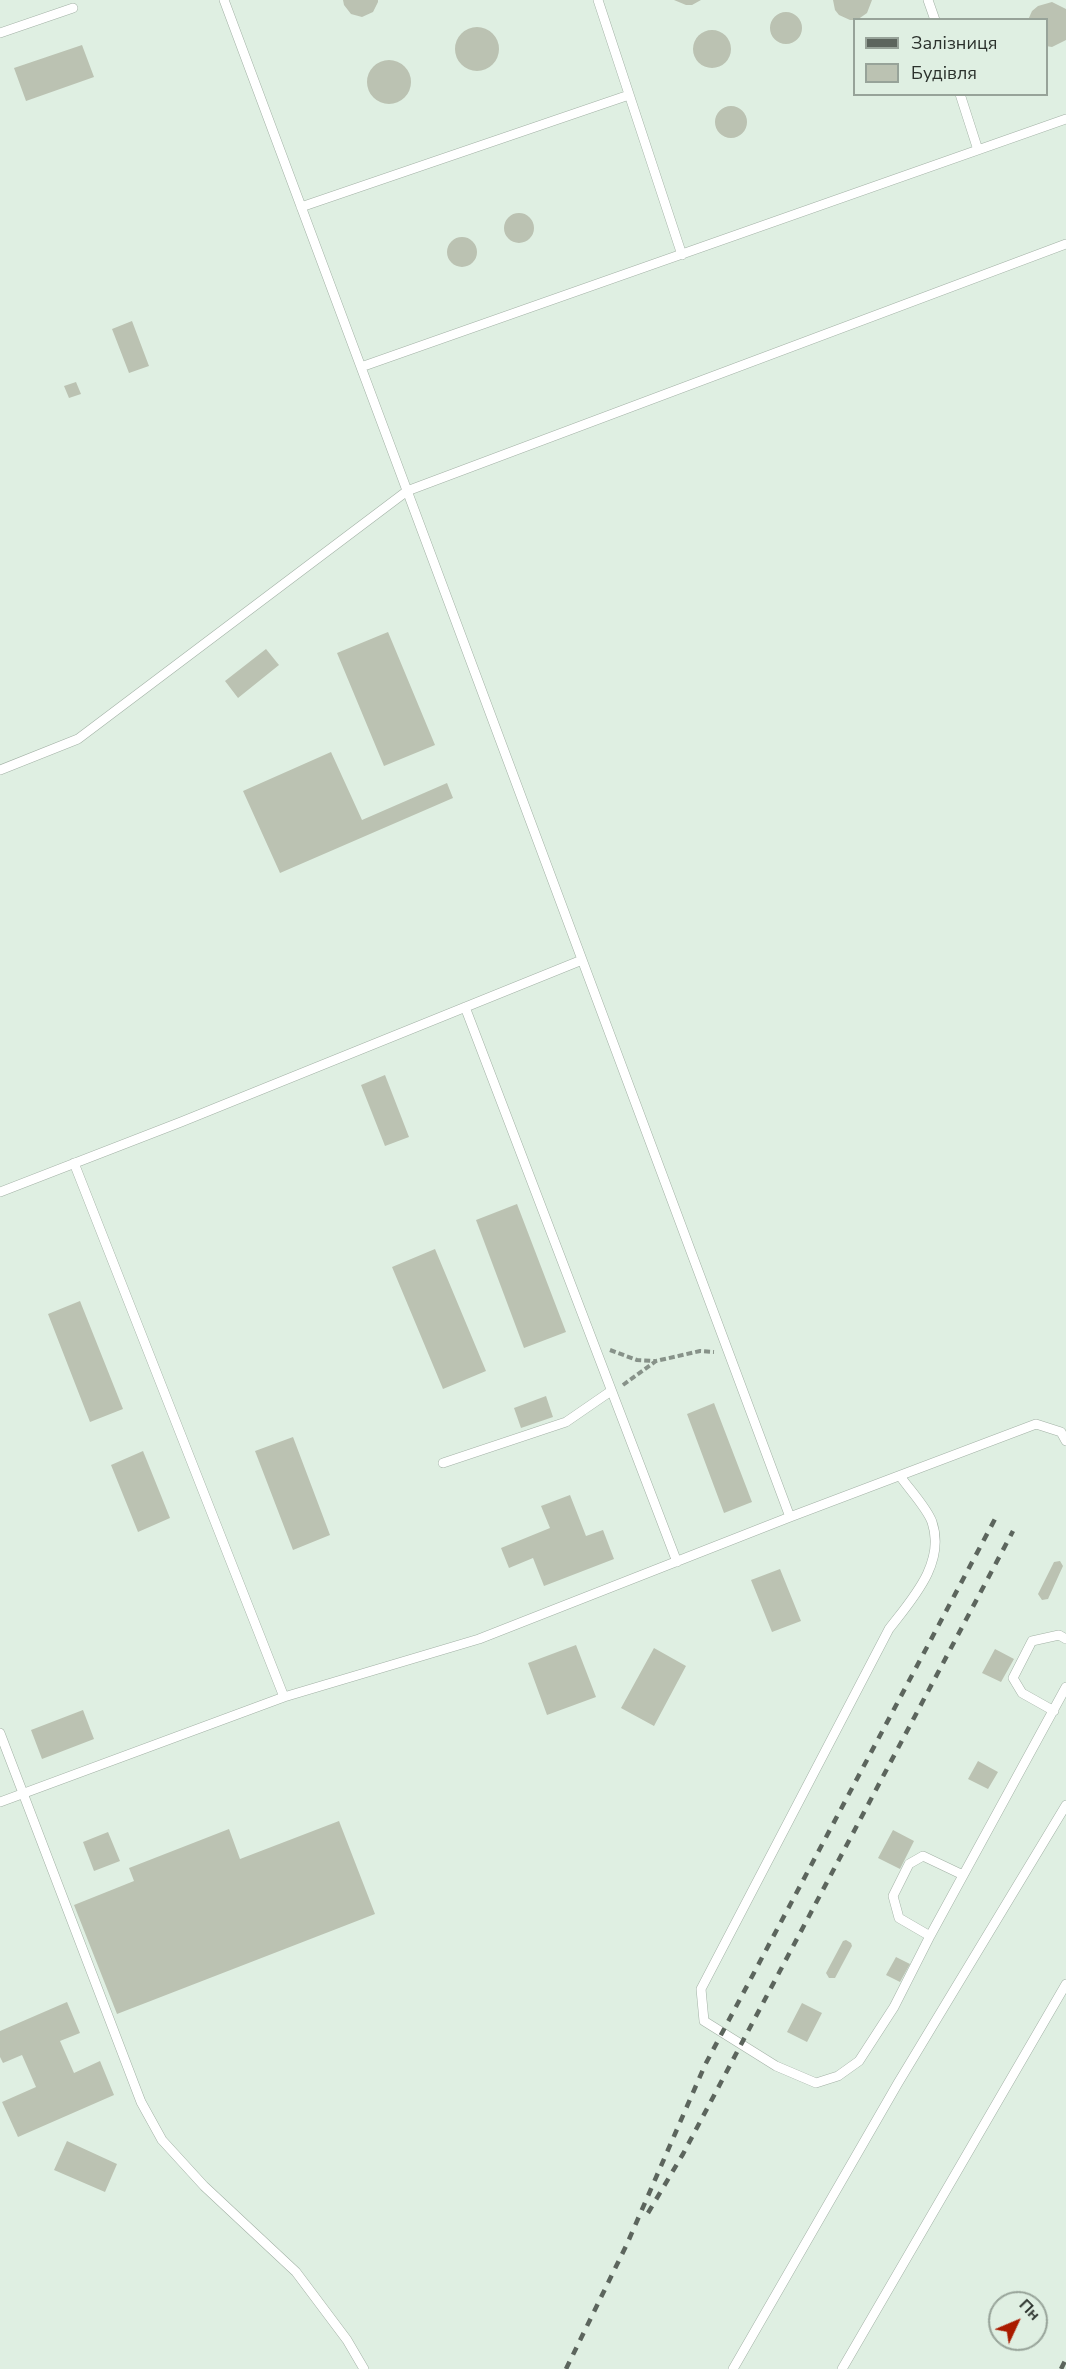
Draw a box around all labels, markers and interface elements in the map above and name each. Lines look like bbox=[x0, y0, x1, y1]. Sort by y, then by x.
legend bbox=[853, 18, 1048, 96]
text: Залізниця bbox=[911, 31, 997, 55]
text: Будівля bbox=[911, 61, 977, 85]
north arrow bbox=[988, 2291, 1048, 2351]
text: Пн bbox=[1014, 2294, 1045, 2325]

